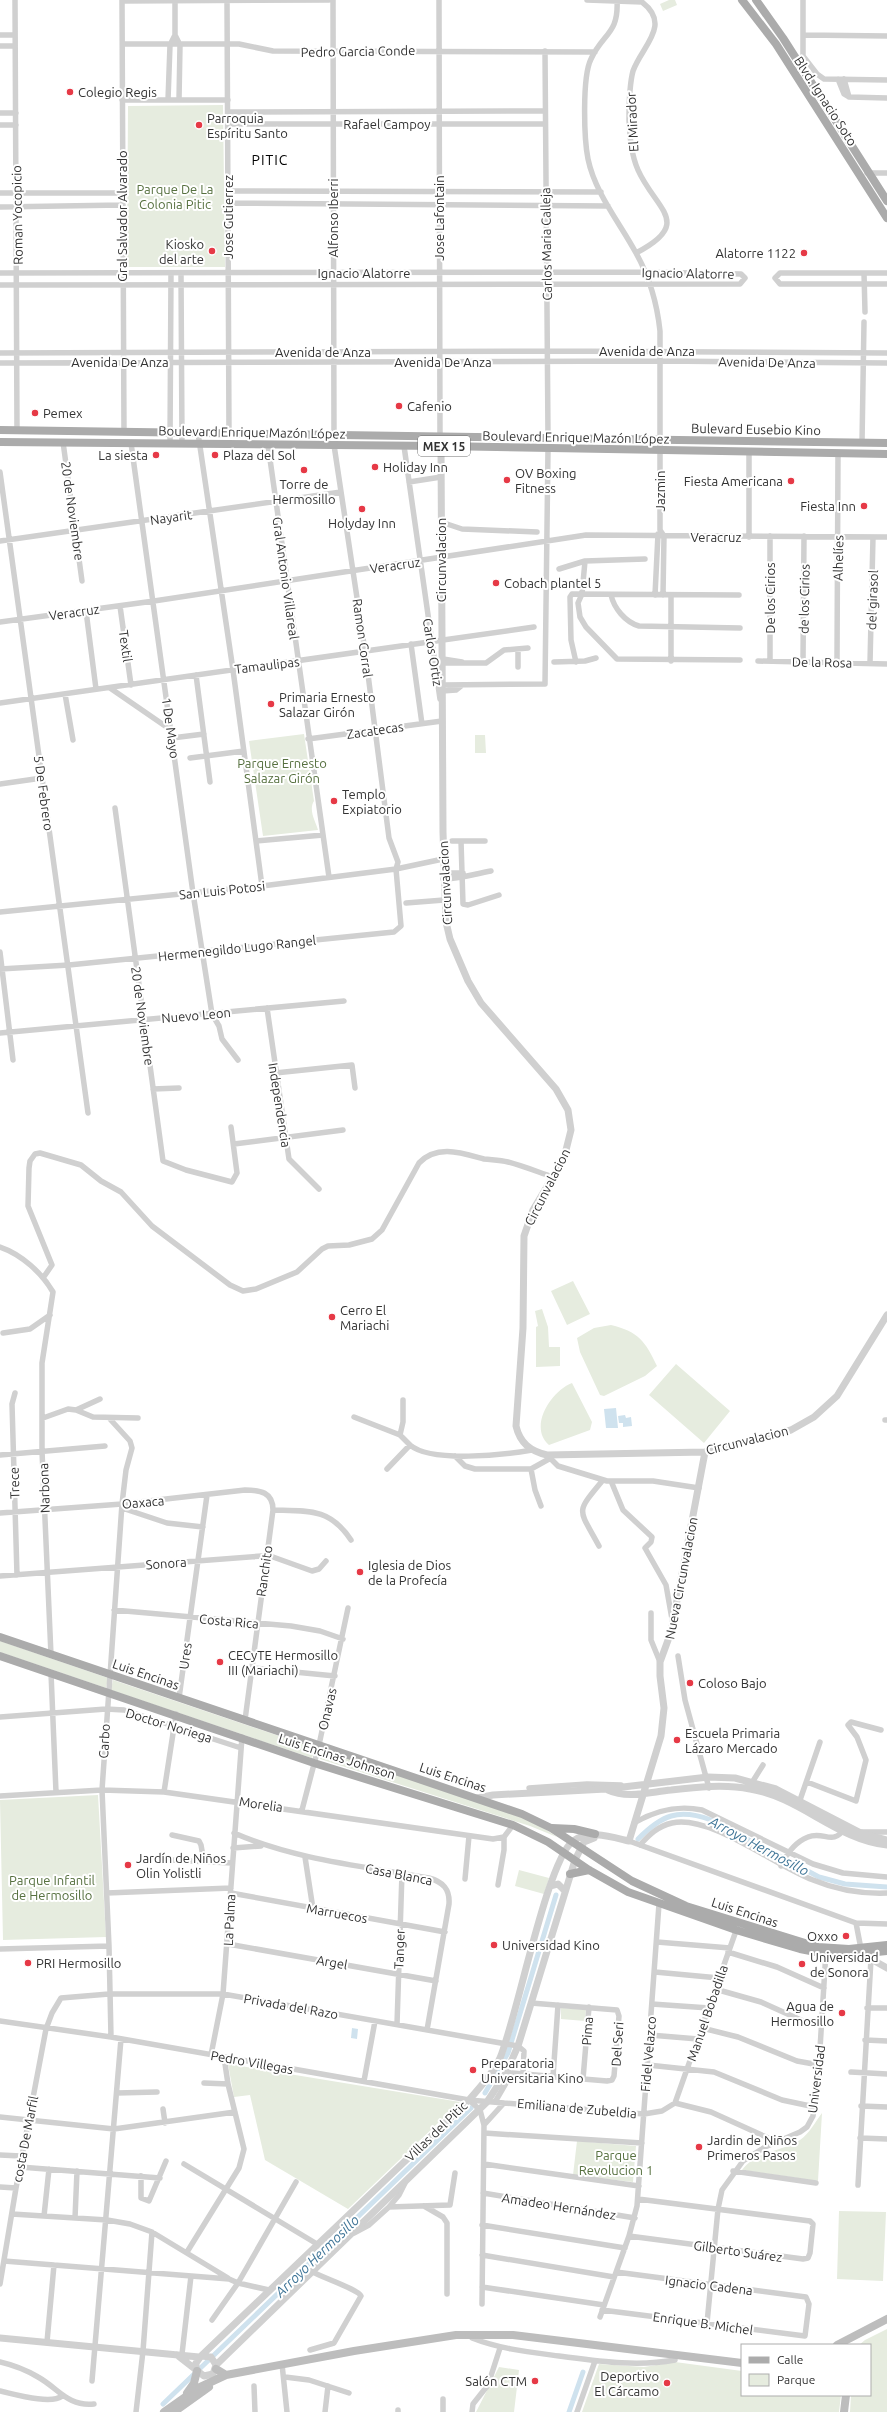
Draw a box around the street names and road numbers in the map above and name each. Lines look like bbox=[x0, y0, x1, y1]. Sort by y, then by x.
street label: Pedro Garcia Conde bbox=[301, 43, 415, 59]
street label: Blvd. Ignacio Soto bbox=[792, 54, 860, 148]
street label: El Mirador bbox=[623, 92, 641, 152]
street label: Rafael Campoy bbox=[343, 117, 431, 131]
street label: Gral Salvador Alvarado bbox=[115, 150, 129, 282]
street label: Roman Yocopicio bbox=[9, 165, 25, 265]
street label: Jose Gutierrez bbox=[221, 175, 235, 259]
street label: Jose Lafontain bbox=[432, 175, 446, 261]
street label: Alfonso Iberri bbox=[326, 178, 340, 258]
street label: Carlos Maria Calleja bbox=[538, 187, 554, 301]
street label: Ignacio Alatorre bbox=[641, 265, 735, 281]
street label: Ignacio Alatorre bbox=[318, 266, 410, 280]
street label: Avenida de Anza bbox=[599, 344, 695, 358]
street label: Avenida de Anza bbox=[275, 345, 371, 359]
street label: Avenida De Anza bbox=[718, 354, 816, 370]
street label: Avenida De Anza bbox=[71, 355, 169, 369]
street label: Avenida De Anza bbox=[394, 355, 492, 369]
street label: Bulevard Eusebio Kino bbox=[691, 421, 821, 437]
street label: Boulevard Enrique Mazón López bbox=[158, 423, 346, 441]
street label: Boulevard Enrique Mazón López bbox=[482, 428, 670, 446]
road number: MEX 15 bbox=[418, 436, 470, 456]
street label: 20 de Noviembre bbox=[59, 461, 87, 561]
street label: Jazmin bbox=[653, 471, 667, 511]
street label: Nayarit bbox=[149, 507, 193, 527]
street label: Gral Antonio Villareal bbox=[270, 516, 302, 641]
street label: Circunvalacion bbox=[434, 518, 448, 602]
street label: Veracruz bbox=[691, 530, 741, 544]
street label: Alhelíes bbox=[831, 535, 845, 581]
street label: Veracruz bbox=[369, 555, 421, 575]
street label: De los Cirios bbox=[763, 562, 777, 634]
street label: de los Cirios bbox=[796, 564, 812, 634]
street label: del girasol bbox=[864, 569, 880, 630]
street label: Ramon Corral bbox=[351, 598, 376, 679]
street label: Veracruz bbox=[48, 602, 100, 622]
street label: Carlos Ortiz bbox=[421, 617, 445, 687]
street label: Textil bbox=[117, 629, 135, 663]
street label: Tamaulipas bbox=[234, 654, 301, 676]
street label: De la Rosa bbox=[792, 654, 852, 670]
street label: 1 De Mayo bbox=[160, 697, 182, 759]
street label: Zacatecas bbox=[346, 719, 405, 741]
street label: 5 De Febrero bbox=[32, 754, 56, 832]
street label: Circunvalacion bbox=[436, 841, 454, 925]
street label: San Luis Potosi bbox=[178, 879, 266, 901]
street label: Hermenegildo Lugo Rangel bbox=[157, 933, 317, 963]
street label: 20 de Noviembre bbox=[129, 966, 157, 1066]
street label: Nuevo Leon bbox=[161, 1005, 231, 1025]
street label: Independencia bbox=[266, 1062, 294, 1148]
street label: Circunvalacion bbox=[522, 1146, 572, 1228]
street label: Circunvalacion bbox=[704, 1423, 790, 1457]
street label: Narbona bbox=[36, 1463, 52, 1513]
street label: Trece bbox=[6, 1467, 22, 1499]
street label: Oaxaca bbox=[121, 1493, 165, 1511]
street label: Nueva Circunvalacion bbox=[662, 1516, 700, 1640]
street label: Ranchito bbox=[253, 1545, 275, 1597]
street label: Sonora bbox=[145, 1555, 187, 1571]
street label: Costa Rica bbox=[199, 1611, 259, 1631]
street label: Ures bbox=[176, 1642, 194, 1670]
street label: Luis Encinas bbox=[111, 1656, 181, 1692]
street label: Onavas bbox=[315, 1686, 339, 1731]
street label: Doctor Noriega bbox=[124, 1705, 214, 1745]
street label: Carbo bbox=[96, 1723, 112, 1759]
street label: Luis Encinas Johnson bbox=[277, 1730, 397, 1782]
street label: Luis Encinas bbox=[418, 1760, 489, 1795]
street label: Morelia bbox=[238, 1794, 284, 1814]
street label: Casa Blanca bbox=[364, 1861, 434, 1887]
street label: La Palma bbox=[221, 1894, 237, 1946]
street label: Luis Encinas bbox=[710, 1895, 781, 1930]
street label: Marruecos bbox=[305, 1901, 369, 1925]
street label: Tanger bbox=[391, 1928, 407, 1969]
street label: Argel bbox=[315, 1952, 349, 1972]
street label: Manuel Bobadilla bbox=[684, 1963, 730, 2063]
street label: Privada del Razo bbox=[243, 1991, 339, 2021]
street label: Pima bbox=[579, 2016, 595, 2046]
street label: Fidel Velazco bbox=[638, 2016, 658, 2092]
street label: Del Seri bbox=[608, 2021, 626, 2067]
street label: Universidad bbox=[805, 2044, 827, 2114]
street label: Pedro Villegas bbox=[210, 2048, 295, 2076]
street label: costa De Marfil bbox=[10, 2094, 40, 2183]
street label: Emiliana de Zubeldia bbox=[517, 2096, 637, 2120]
street label: Villas del Pitic bbox=[402, 2098, 470, 2164]
street label: Amadeo Hernández bbox=[501, 2190, 617, 2222]
street label: Gilberto Suárez bbox=[693, 2238, 783, 2264]
street label: Ignacio Cadena bbox=[664, 2273, 754, 2297]
street label: Enrique B. Michel bbox=[652, 2309, 755, 2337]

